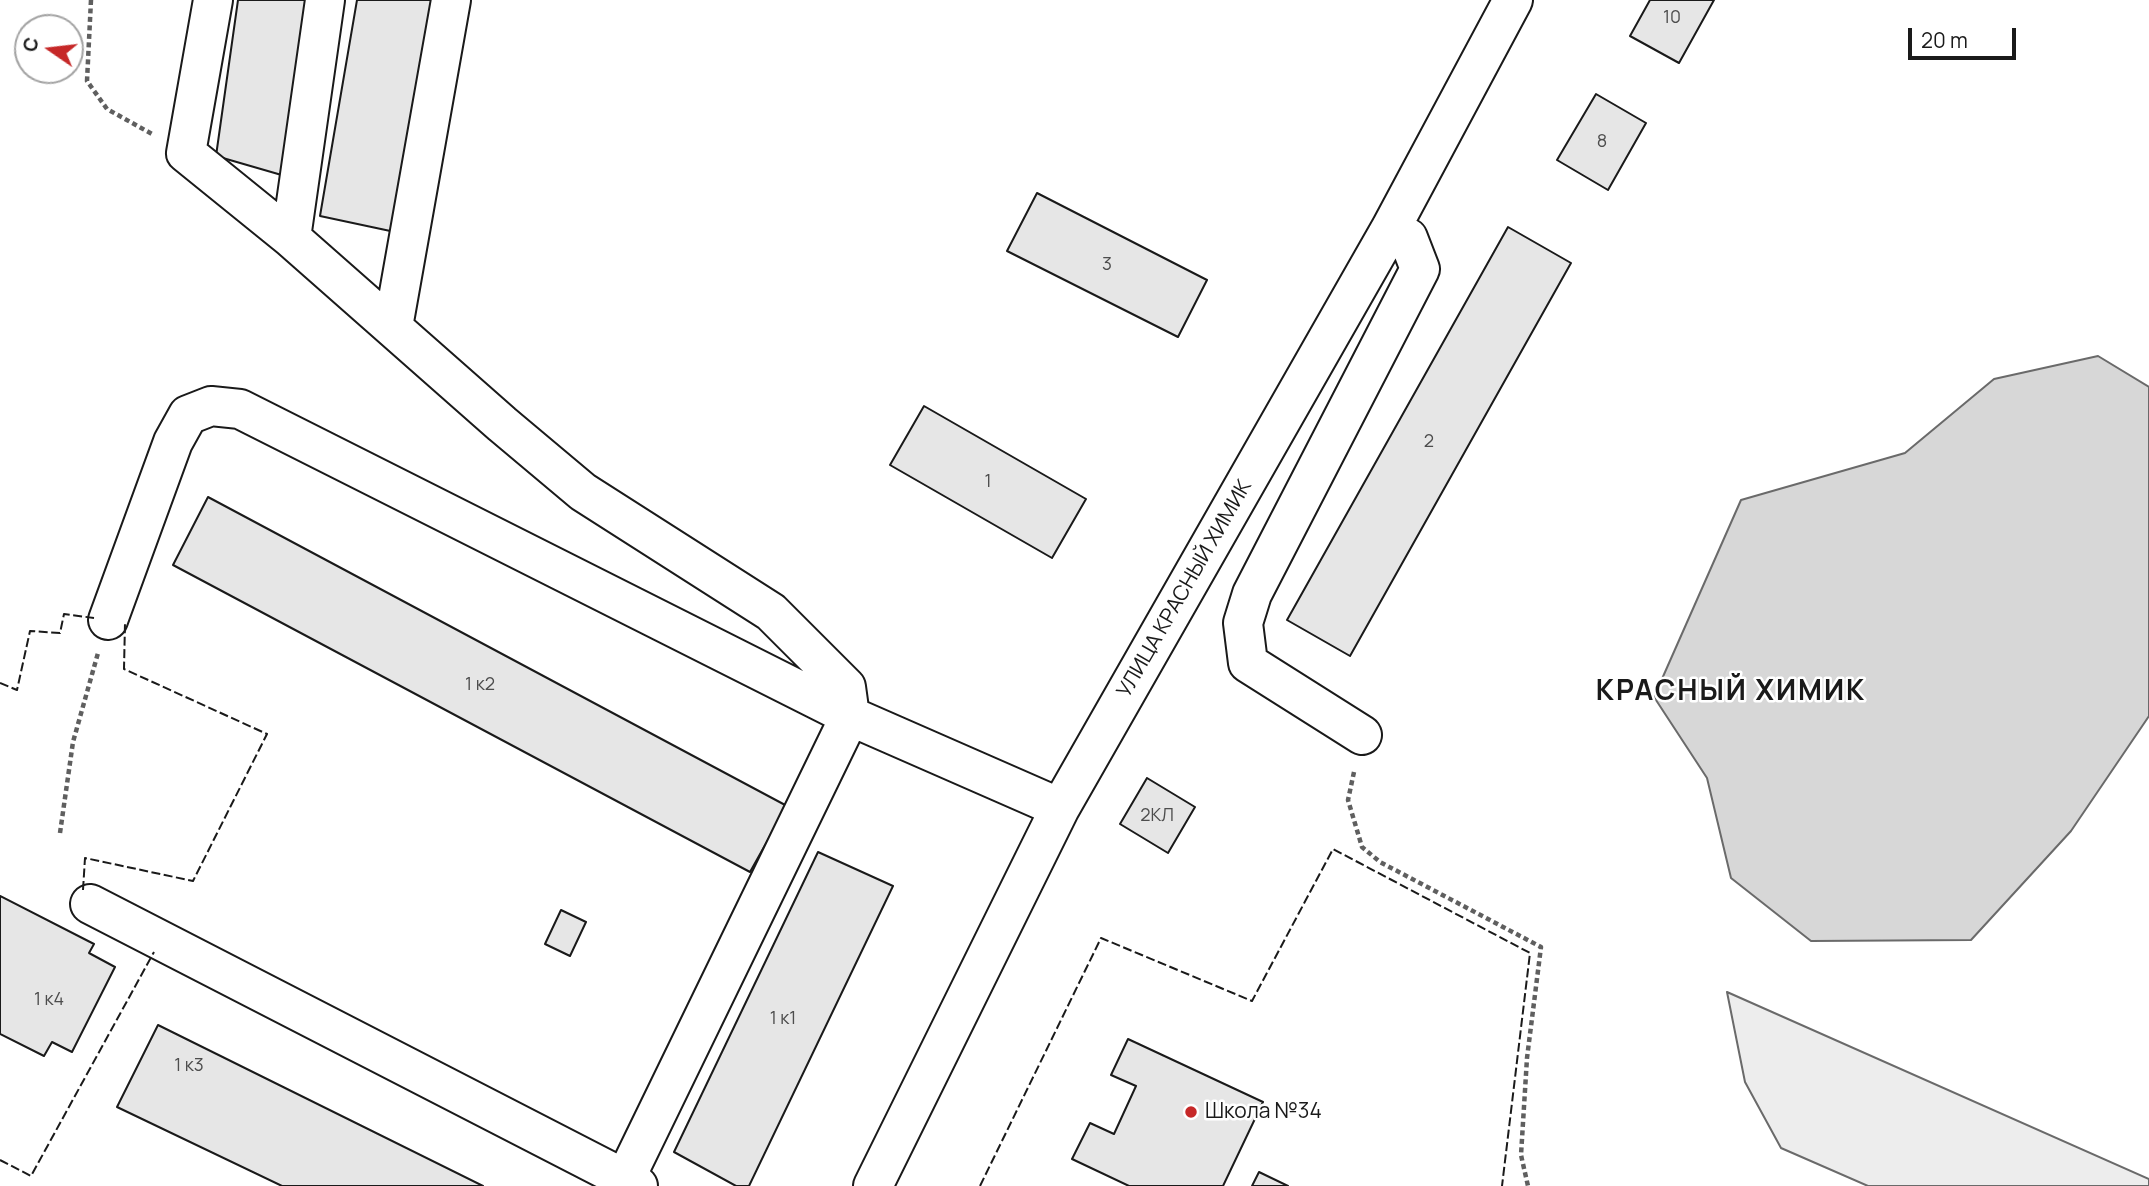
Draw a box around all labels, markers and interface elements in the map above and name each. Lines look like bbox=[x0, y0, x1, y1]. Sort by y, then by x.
house number: 10 bbox=[1663, 7, 1681, 29]
north arrow bbox=[14, 14, 84, 84]
scale bar bbox=[1911, 14, 2020, 58]
text: 20 m bbox=[1921, 26, 1968, 54]
text: С bbox=[16, 34, 45, 54]
house number: 8 bbox=[1597, 131, 1607, 153]
house number: 3 bbox=[1102, 254, 1112, 276]
house number: 2 bbox=[1424, 431, 1434, 453]
house number: 1 bbox=[984, 471, 992, 493]
street label: УЛИЦА КРАСНЫЙ ХИМИК bbox=[1112, 476, 1258, 702]
house number: 1 к2 bbox=[465, 674, 495, 696]
district label: КРАСНЫЙ ХИМИК bbox=[1597, 675, 1865, 709]
house number: 2КЛ bbox=[1140, 805, 1174, 827]
house number: 1 к4 bbox=[34, 989, 64, 1011]
house number: 1 к1 bbox=[770, 1008, 796, 1030]
house number: 1 к3 bbox=[174, 1055, 204, 1077]
place label: Школа №34 bbox=[1205, 1099, 1322, 1125]
marker: Школа №34 bbox=[1183, 1104, 1199, 1120]

